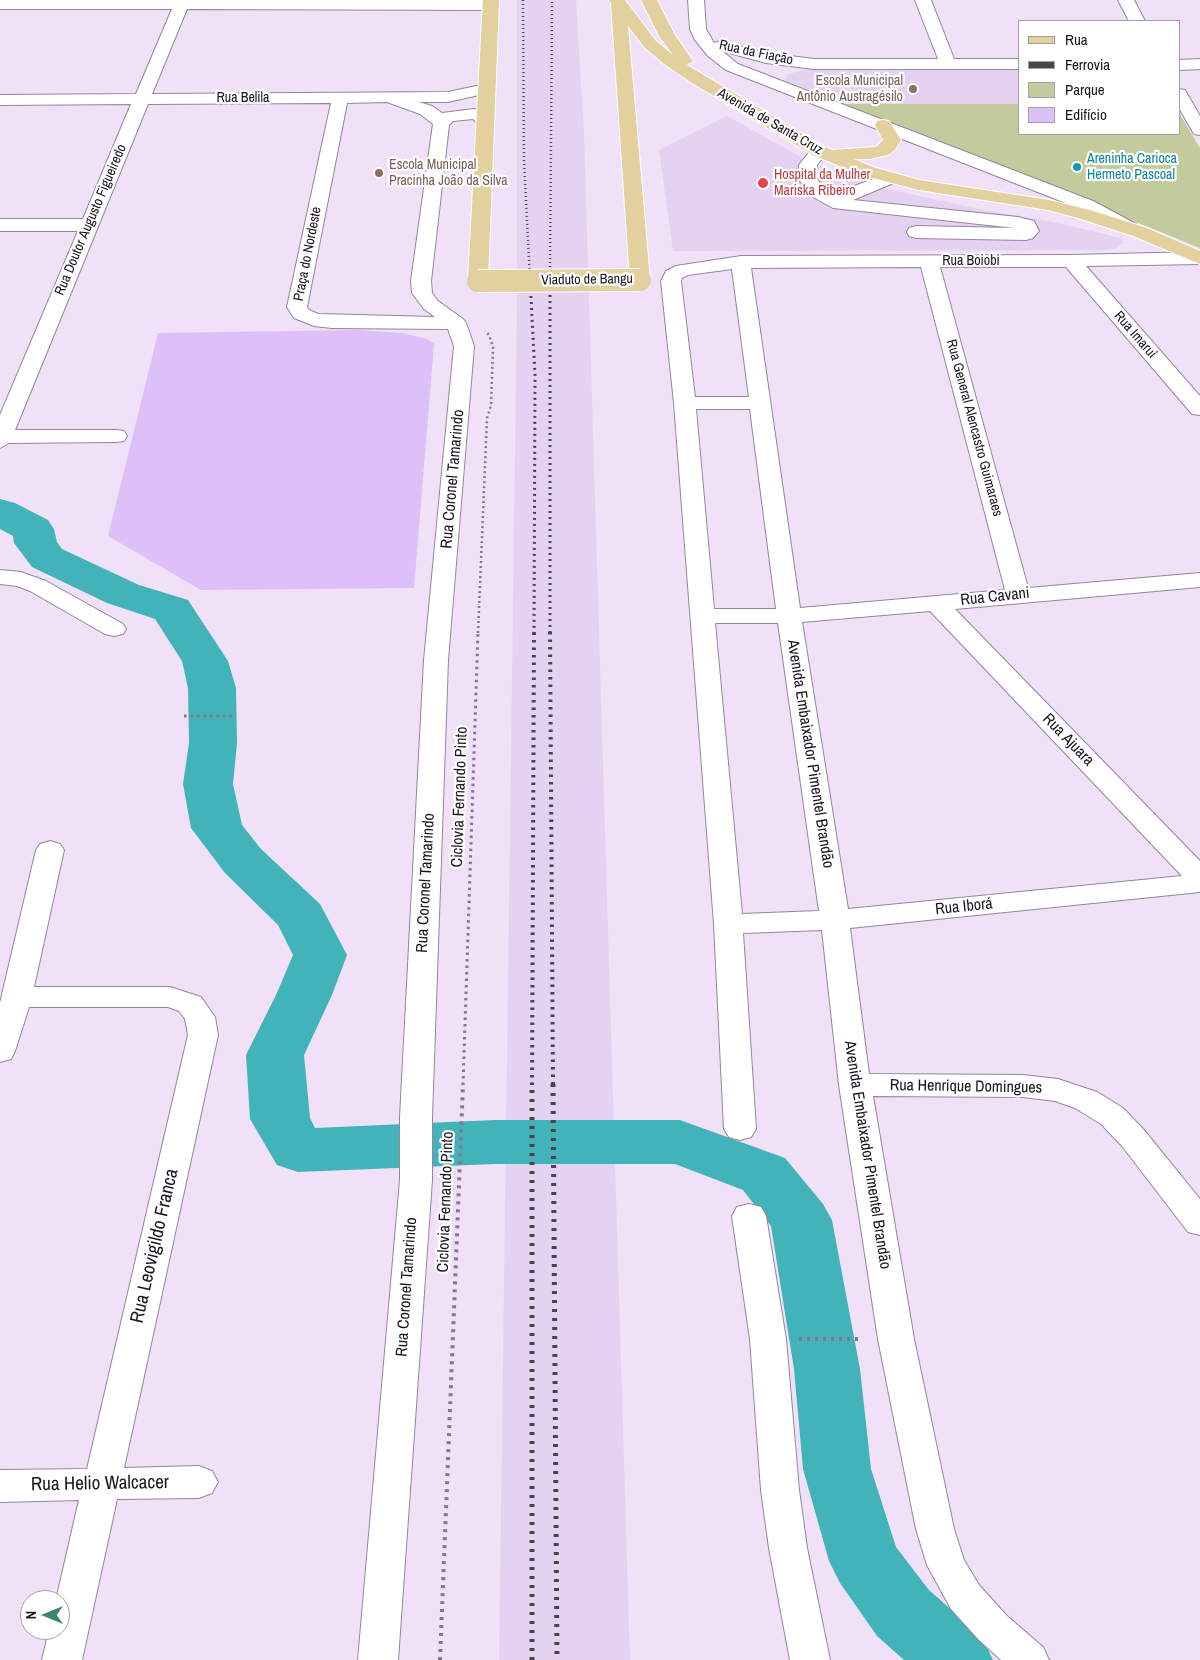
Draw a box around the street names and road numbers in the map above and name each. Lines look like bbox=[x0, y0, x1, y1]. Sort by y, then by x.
street label: Rua da Fiação bbox=[717, 37, 795, 69]
street label: Avenida de Santa Cruz bbox=[714, 85, 826, 159]
street label: Rua Belila bbox=[217, 90, 269, 106]
street label: Rua Doutor Augusto Figueiredo bbox=[51, 142, 131, 298]
street label: Praça do Nordeste bbox=[291, 205, 325, 303]
street label: Rua Boiobi bbox=[942, 253, 1000, 269]
street label: Viaduto de Bangu bbox=[541, 271, 633, 289]
street label: Rua Imaruí bbox=[1110, 308, 1160, 362]
street label: Rua General Alencastro Guimaraes bbox=[942, 338, 1006, 518]
street label: Rua Coronel Tamarindo bbox=[437, 409, 469, 549]
street label: Rua Cavani bbox=[960, 584, 1030, 610]
street label: Avenida Embaixador Pimentel Brandão bbox=[782, 638, 838, 870]
street label: Rua Ajuara bbox=[1038, 710, 1098, 770]
street label: Ciclovia Fernando Pinto bbox=[448, 726, 472, 868]
street label: Rua Coronel Tamarindo bbox=[413, 813, 439, 953]
street label: Rua Iborá bbox=[934, 894, 994, 920]
street label: Avenida Embaixador Pimentel Brandão bbox=[839, 1039, 895, 1271]
street label: Rua Henrique Domingues bbox=[890, 1076, 1042, 1098]
street label: Ciclovia Fernando Pinto bbox=[434, 1131, 458, 1273]
street label: Rua Leovigildo Franca bbox=[126, 1167, 184, 1325]
street label: Rua Coronel Tamarindo bbox=[393, 1217, 421, 1357]
street label: Rua Helio Walcacer bbox=[31, 1471, 169, 1497]

